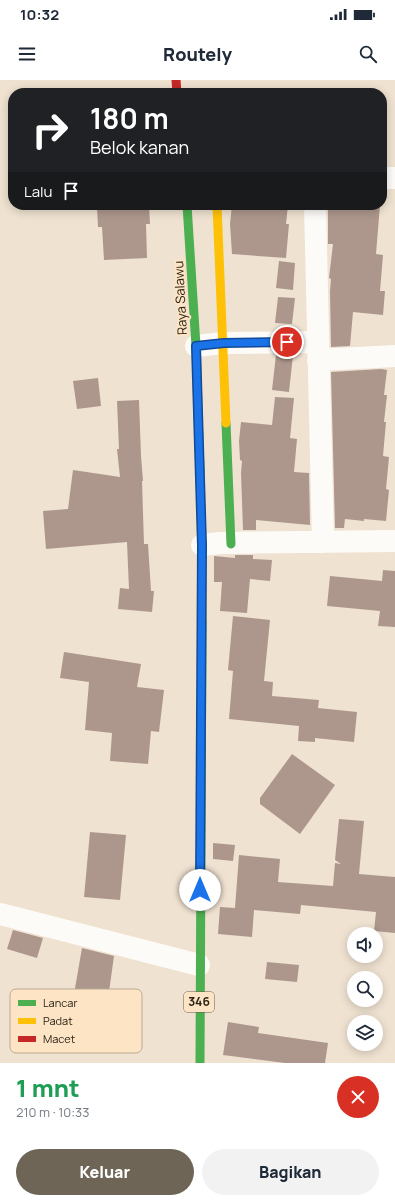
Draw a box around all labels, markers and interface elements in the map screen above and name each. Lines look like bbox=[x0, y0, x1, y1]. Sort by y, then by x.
text: 10:32 bbox=[20, 4, 59, 25]
text: Routely bbox=[163, 42, 232, 66]
icon: menu bbox=[16, 43, 38, 65]
icon: search bbox=[357, 43, 379, 65]
text: 180 m bbox=[90, 99, 169, 137]
icon: right bbox=[24, 104, 76, 156]
text: Belok kanan bbox=[90, 135, 189, 159]
icon: arrive bbox=[60, 180, 82, 202]
text: Lalu bbox=[24, 181, 52, 202]
street label: Raya Salawu bbox=[169, 260, 191, 336]
pin bbox=[270, 325, 304, 359]
icon: arrive bbox=[276, 331, 298, 353]
position arrow bbox=[179, 869, 221, 911]
map controls bbox=[347, 927, 383, 1051]
button: sound bbox=[347, 927, 383, 963]
button: search bbox=[347, 971, 383, 1007]
legend bbox=[10, 989, 142, 1053]
road number: 346 bbox=[184, 992, 214, 1012]
text: Lancar bbox=[43, 995, 77, 1010]
text: Padat bbox=[43, 1013, 73, 1028]
button: layers bbox=[347, 1015, 383, 1051]
text: Macet bbox=[43, 1031, 75, 1046]
text: 1 mnt bbox=[16, 1071, 80, 1104]
button: close bbox=[337, 1076, 379, 1118]
text: 210 m · 10:33 bbox=[16, 1103, 89, 1121]
button: Keluar bbox=[16, 1149, 194, 1195]
button: Bagikan bbox=[202, 1149, 379, 1195]

